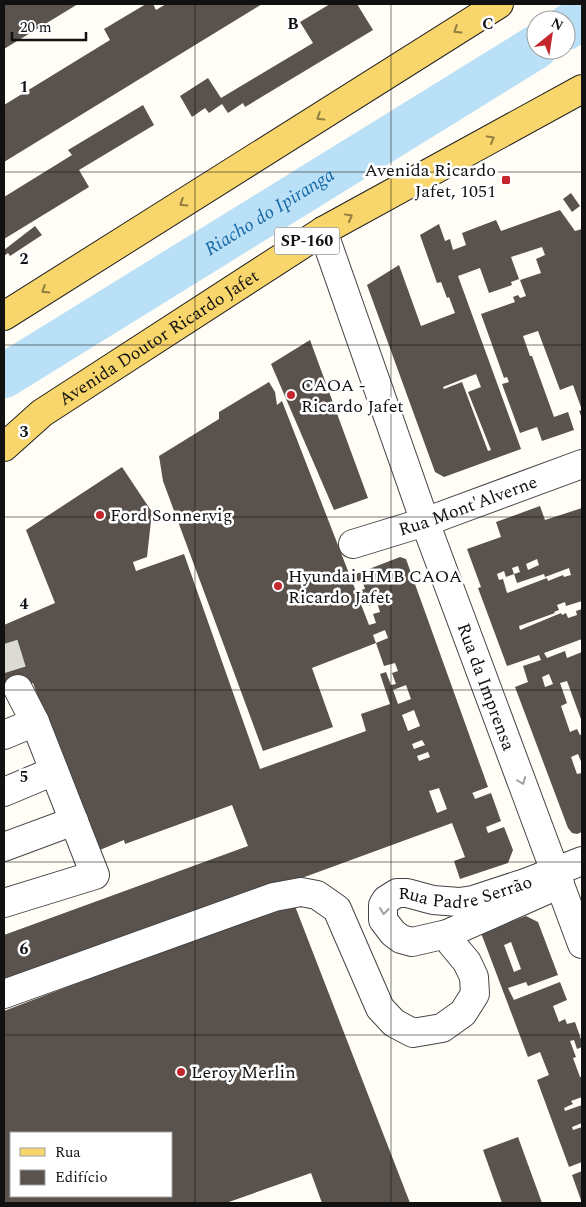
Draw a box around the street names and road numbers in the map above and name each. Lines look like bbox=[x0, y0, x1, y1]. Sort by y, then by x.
road number: SP-160 bbox=[274, 228, 340, 255]
street label: Avenida Doutor Ricardo Jafet bbox=[53, 263, 264, 412]
street label: Rua Mont'Alverne bbox=[395, 468, 541, 543]
street label: Rua da Imprensa bbox=[450, 619, 522, 754]
street label: Rua Padre Serrão bbox=[398, 868, 536, 916]

